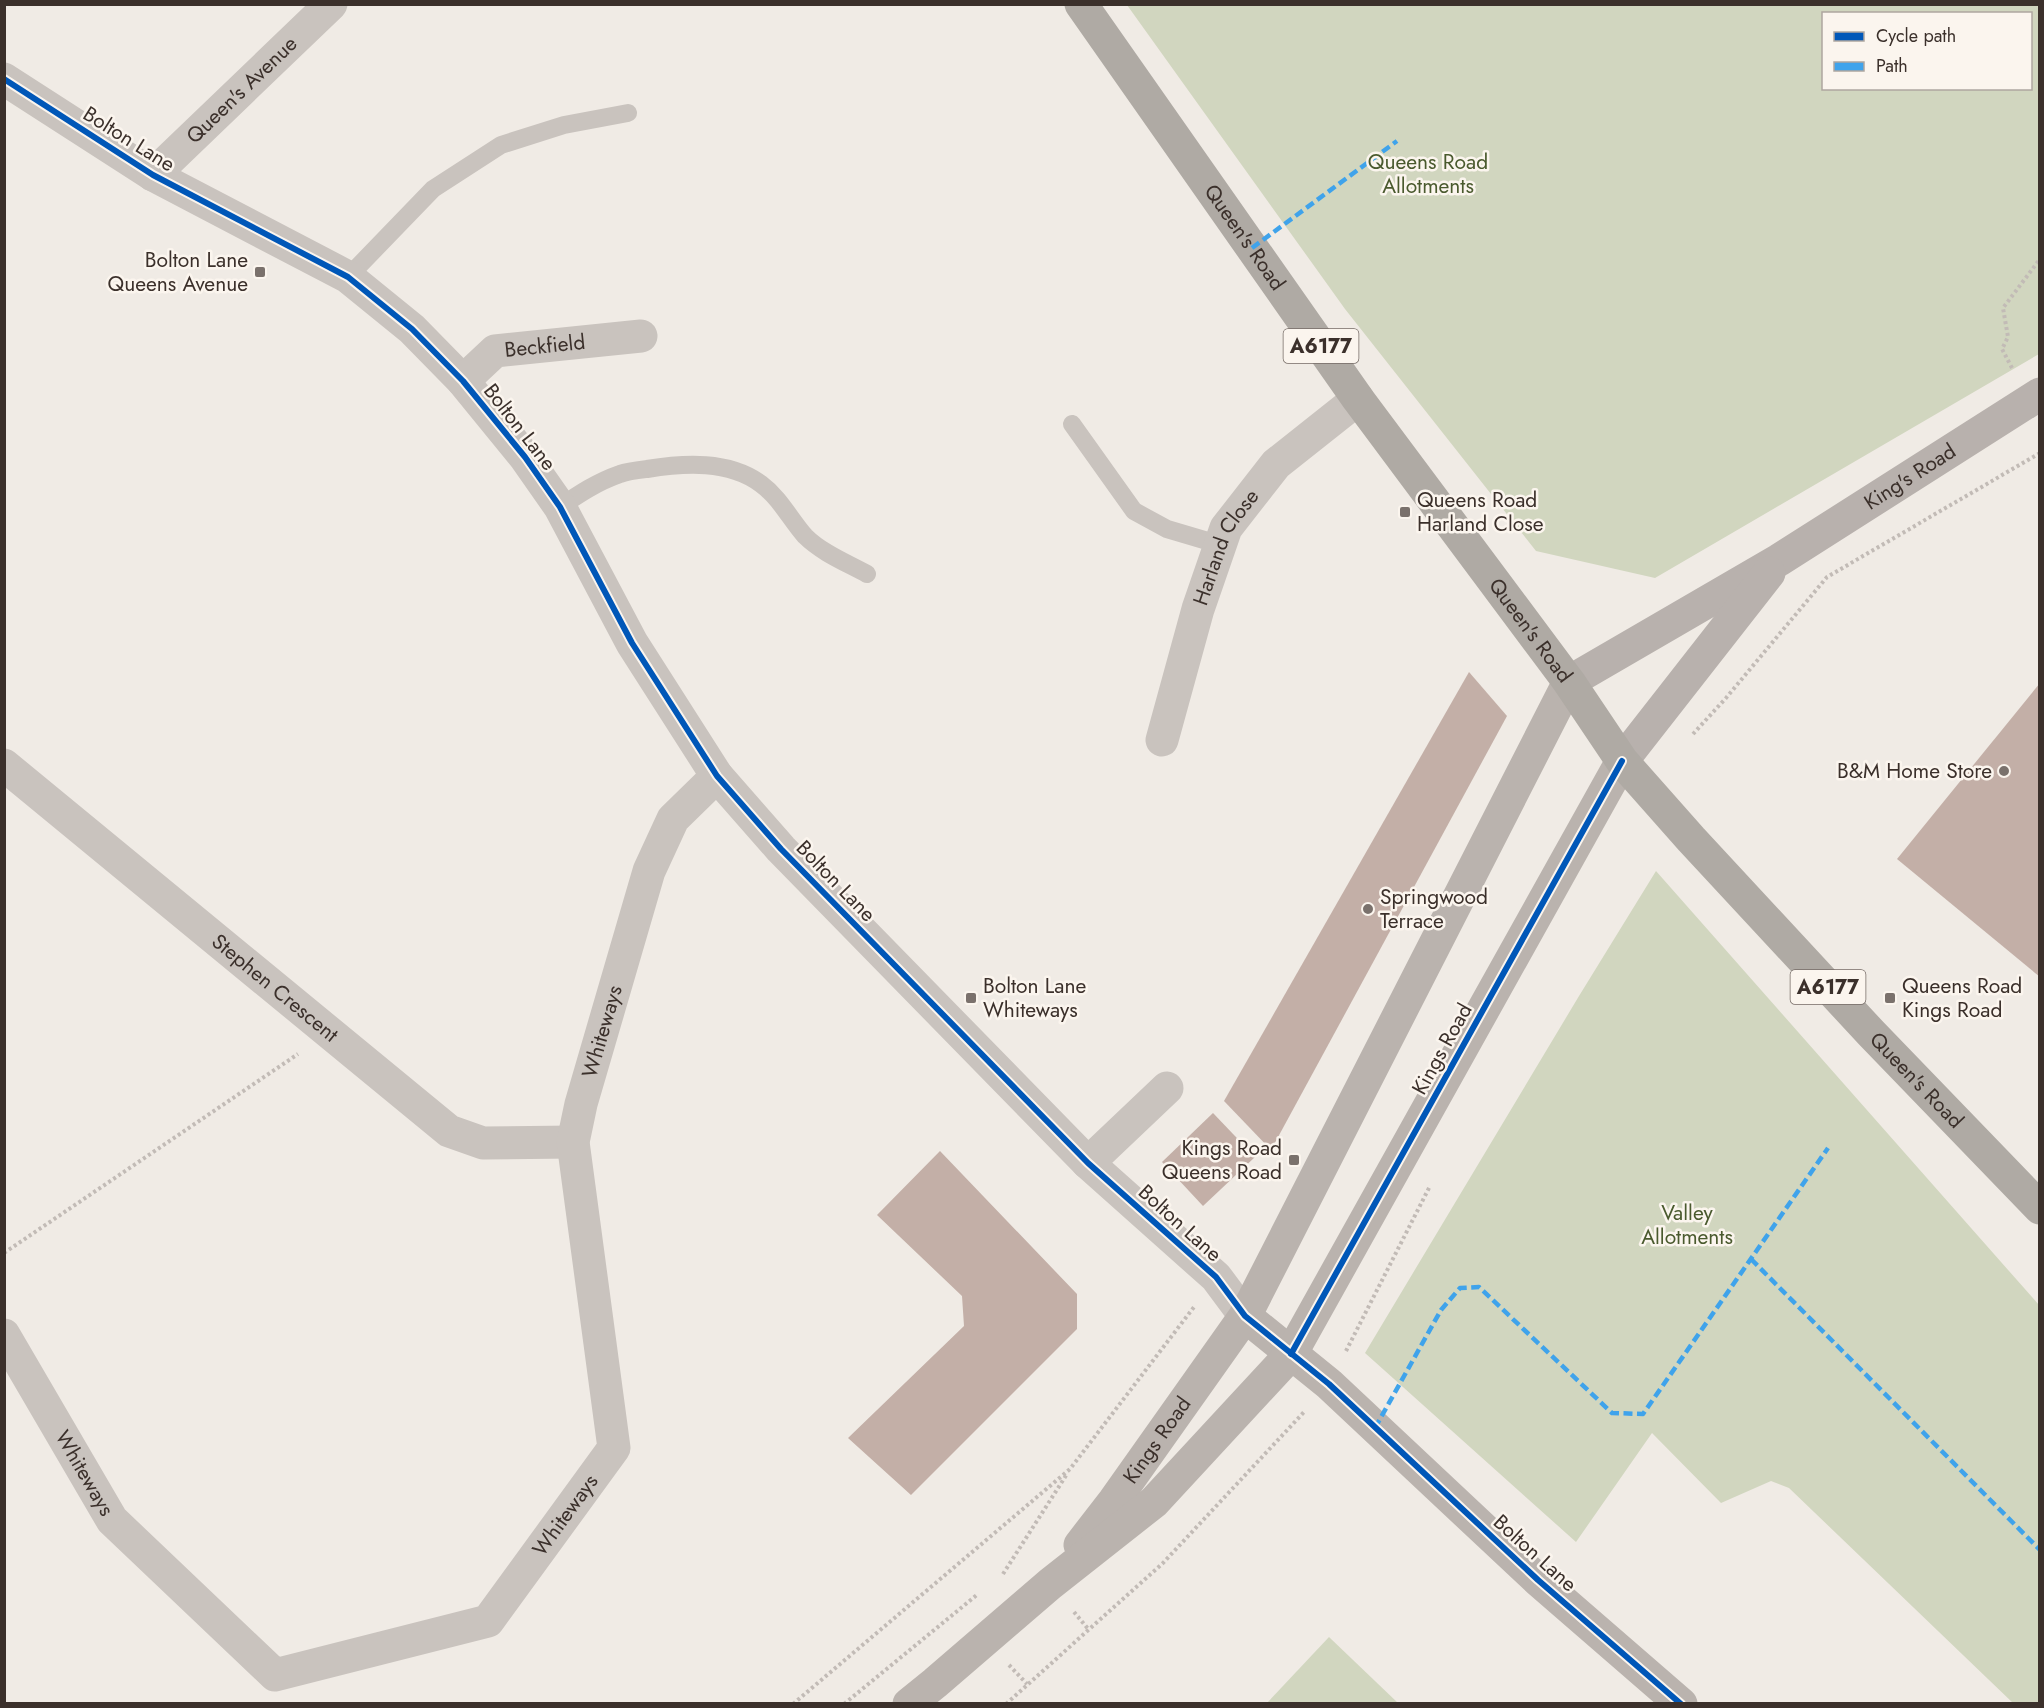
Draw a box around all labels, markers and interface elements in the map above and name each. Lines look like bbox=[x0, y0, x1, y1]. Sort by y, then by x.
legend bbox=[1822, 12, 2032, 90]
text: Cycle path bbox=[1876, 23, 1956, 49]
street label: Queen's Avenue bbox=[179, 29, 304, 150]
text: Path bbox=[1876, 53, 1908, 79]
street label: Bolton Lane bbox=[77, 99, 181, 179]
park label: Queens Road Allotments bbox=[1368, 147, 1488, 201]
street label: Queen's Road bbox=[1197, 178, 1292, 297]
place label: Bolton Lane Queens Avenue bbox=[108, 245, 248, 299]
marker: Bolton Lane Queens Avenue bbox=[253, 265, 267, 279]
street label: Beckfield bbox=[503, 327, 587, 365]
road number: A6177 bbox=[1284, 329, 1358, 363]
street label: Bolton Lane bbox=[476, 377, 564, 477]
street label: King's Road bbox=[1858, 436, 1962, 517]
street label: Harland Close bbox=[1185, 483, 1266, 609]
place label: Queens Road Harland Close bbox=[1417, 485, 1544, 539]
marker: Queens Road Harland Close bbox=[1398, 505, 1412, 519]
street label: Queen's Road bbox=[1481, 572, 1579, 689]
place label: B&M Home Store bbox=[1837, 756, 1992, 786]
marker: B&M Home Store bbox=[1997, 764, 2011, 778]
street label: Bolton Lane bbox=[789, 833, 883, 929]
place label: Springwood Terrace bbox=[1380, 882, 1488, 936]
marker: Springwood Terrace bbox=[1361, 902, 1375, 916]
street label: Stephen Crescent bbox=[205, 927, 345, 1049]
road number: A6177 bbox=[1790, 970, 1866, 1004]
place label: Bolton Lane Whiteways bbox=[983, 971, 1086, 1025]
place label: Queens Road Kings Road bbox=[1902, 971, 2022, 1025]
street label: Whiteways bbox=[574, 982, 630, 1081]
marker: Bolton Lane Whiteways bbox=[964, 991, 978, 1005]
marker: Queens Road Kings Road bbox=[1883, 991, 1897, 1005]
street label: Kings Road bbox=[1405, 998, 1479, 1100]
street label: Queen's Road bbox=[1863, 1025, 1970, 1135]
place label: Kings Road Queens Road bbox=[1162, 1133, 1282, 1187]
marker: Kings Road Queens Road bbox=[1287, 1153, 1301, 1167]
street label: Bolton Lane bbox=[1132, 1177, 1229, 1269]
park label: Valley Allotments bbox=[1641, 1198, 1733, 1252]
street label: Kings Road bbox=[1116, 1391, 1198, 1490]
street label: Whiteways bbox=[48, 1425, 122, 1522]
street label: Whiteways bbox=[525, 1468, 605, 1562]
street label: Bolton Lane bbox=[1487, 1507, 1584, 1599]

